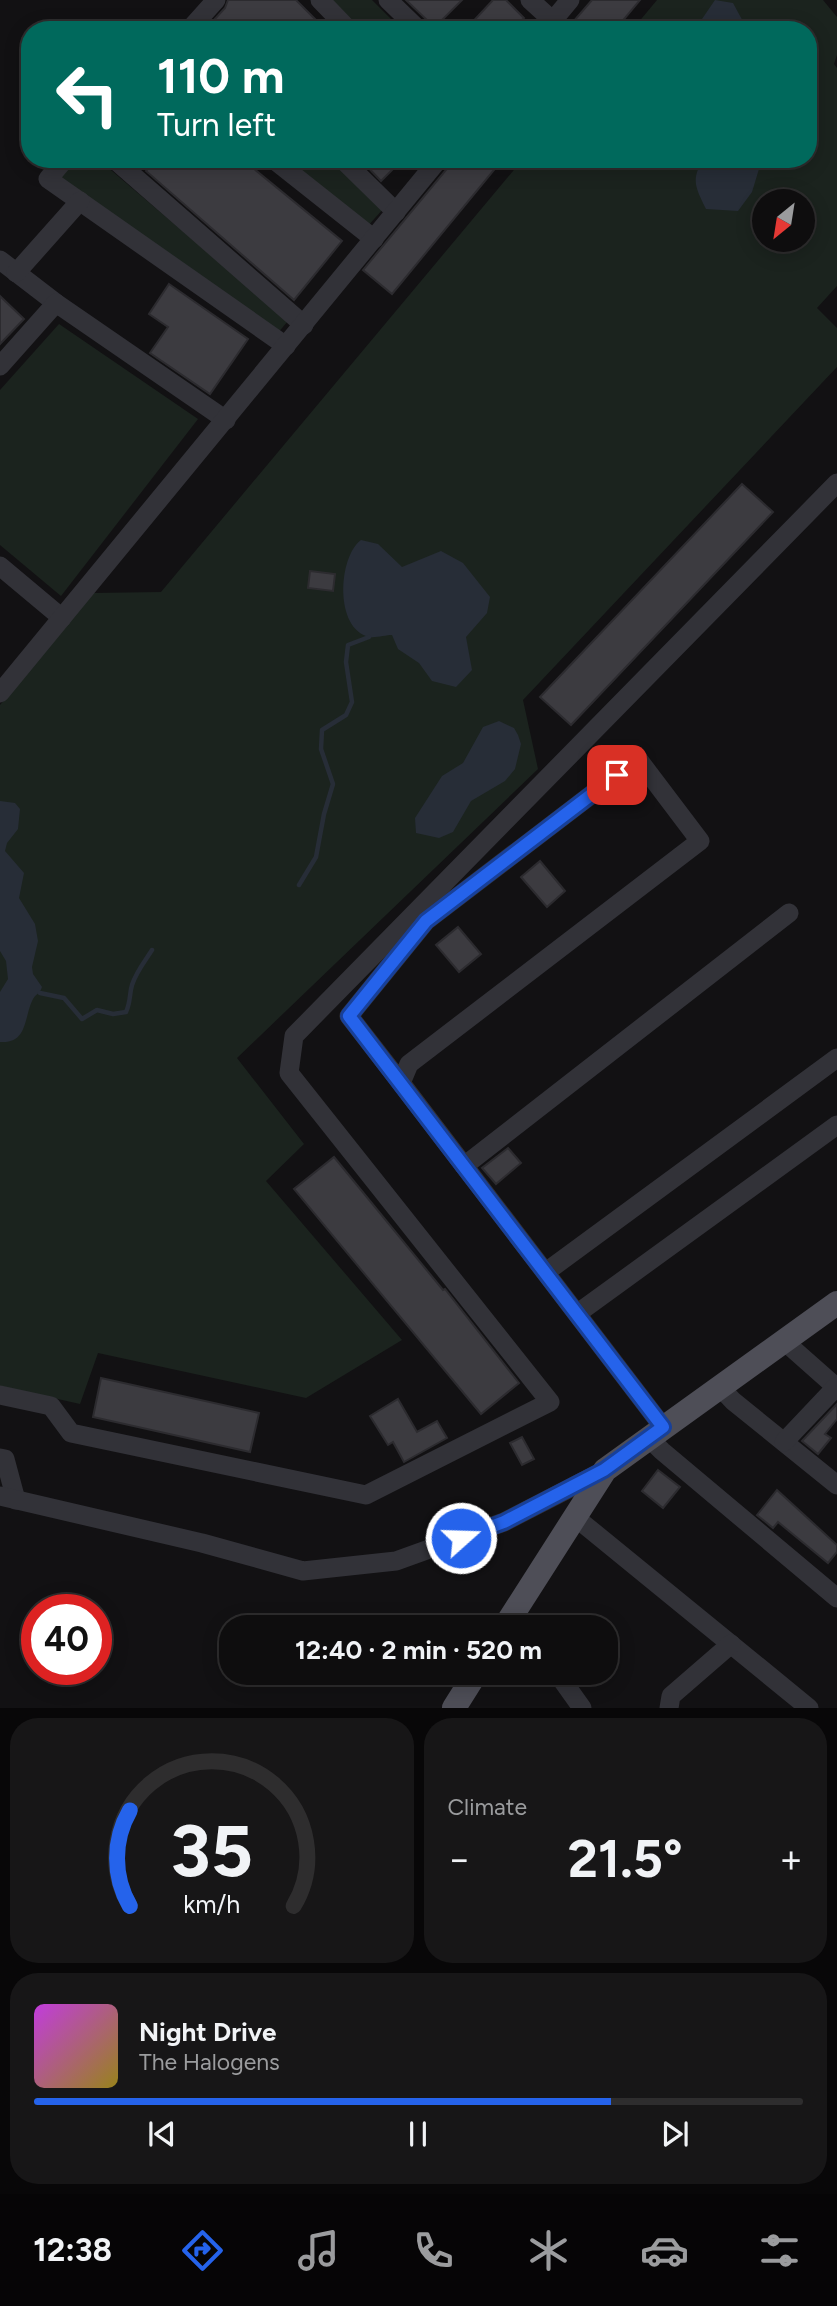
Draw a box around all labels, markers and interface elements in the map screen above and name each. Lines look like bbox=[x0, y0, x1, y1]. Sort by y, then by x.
text: 110 m bbox=[157, 46, 285, 105]
icon: left bbox=[42, 49, 133, 140]
text: Turn left bbox=[157, 106, 276, 144]
north arrow bbox=[752, 189, 816, 252]
map controls bbox=[752, 189, 815, 252]
pin bbox=[587, 745, 647, 805]
icon: arrive bbox=[598, 756, 636, 794]
position arrow bbox=[424, 1501, 498, 1575]
speed limit sign: 40 bbox=[21, 1594, 112, 1685]
text: 12:40 · 2 min · 520 m bbox=[295, 1634, 542, 1666]
text: Climate bbox=[448, 1793, 527, 1821]
text: 35 bbox=[170, 1808, 253, 1895]
text: 21.5° bbox=[568, 1828, 683, 1890]
text: − bbox=[448, 1836, 471, 1882]
text: + bbox=[779, 1836, 803, 1882]
text: km/h bbox=[183, 1889, 240, 1919]
text: Night Drive bbox=[139, 2016, 276, 2048]
text: The Halogens bbox=[139, 2048, 280, 2076]
icon: previous bbox=[143, 2115, 181, 2153]
icon: pause bbox=[399, 2115, 437, 2153]
icon: next bbox=[656, 2115, 694, 2153]
icon: directions bbox=[178, 2226, 227, 2275]
icon: music bbox=[294, 2226, 343, 2275]
icon: phone bbox=[409, 2226, 458, 2275]
icon: climate bbox=[524, 2226, 573, 2275]
icon: car bbox=[640, 2226, 689, 2275]
icon: filters bbox=[755, 2226, 804, 2275]
text: 12:38 bbox=[33, 2231, 112, 2269]

